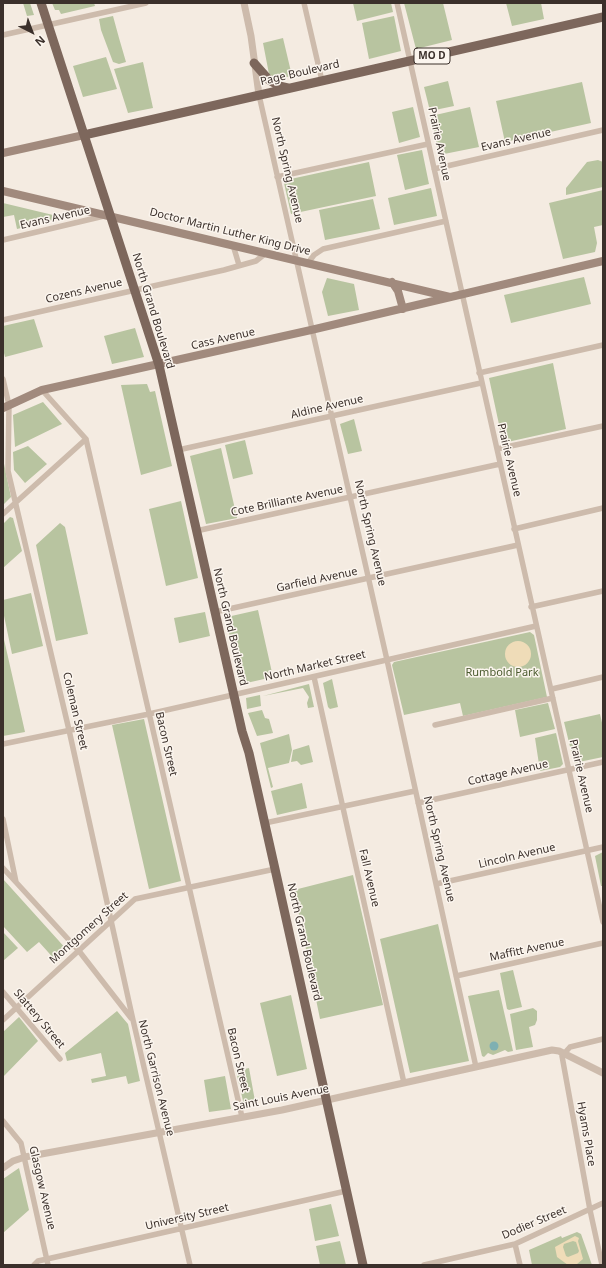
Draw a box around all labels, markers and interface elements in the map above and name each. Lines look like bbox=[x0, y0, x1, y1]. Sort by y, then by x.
north arrow bbox=[12, 12, 52, 52]
text: N bbox=[32, 33, 49, 50]
road number: MO D bbox=[414, 48, 450, 64]
street label: Page Boulevard bbox=[259, 57, 341, 89]
street label: Prairie Avenue bbox=[425, 106, 453, 182]
street label: North Spring Avenue bbox=[268, 116, 306, 224]
street label: Evans Avenue bbox=[480, 126, 552, 154]
street label: Evans Avenue bbox=[19, 204, 91, 232]
street label: Doctor Martin Luther King Drive bbox=[148, 206, 312, 258]
street label: North Grand Boulevard bbox=[129, 252, 177, 370]
street label: Cozens Avenue bbox=[44, 276, 124, 306]
street label: Cass Avenue bbox=[190, 325, 256, 353]
street label: Aldine Avenue bbox=[289, 392, 365, 422]
street label: Prairie Avenue bbox=[494, 422, 524, 498]
street label: North Spring Avenue bbox=[351, 479, 389, 587]
street label: Cote Brilliante Avenue bbox=[230, 483, 344, 519]
street label: Garfield Avenue bbox=[275, 565, 359, 595]
street label: North Grand Boulevard bbox=[210, 567, 250, 687]
street label: North Market Street bbox=[263, 648, 367, 684]
park label: Rumbold Park bbox=[465, 666, 539, 680]
street label: Coleman Street bbox=[60, 671, 90, 751]
street label: Bacon Street bbox=[152, 711, 180, 777]
street label: Prairie Avenue bbox=[566, 738, 596, 814]
street label: Cottage Avenue bbox=[466, 757, 550, 789]
street label: North Spring Avenue bbox=[420, 795, 458, 903]
street label: Lincoln Avenue bbox=[477, 841, 557, 871]
street label: Fall Avenue bbox=[356, 848, 382, 908]
street label: North Grand Boulevard bbox=[284, 882, 324, 1002]
street label: Montgomery Street bbox=[47, 889, 131, 967]
street label: Maffitt Avenue bbox=[488, 936, 566, 964]
street label: Slattery Street bbox=[11, 987, 67, 1051]
street label: North Garrison Avenue bbox=[135, 1018, 177, 1138]
street label: Bacon Street bbox=[224, 1027, 252, 1093]
street label: Saint Louis Avenue bbox=[232, 1082, 330, 1114]
street label: Hyams Place bbox=[574, 1101, 598, 1167]
street label: Glasgow Avenue bbox=[26, 1145, 58, 1231]
street label: University Street bbox=[144, 1201, 230, 1233]
street label: Dodier Street bbox=[500, 1204, 568, 1242]

